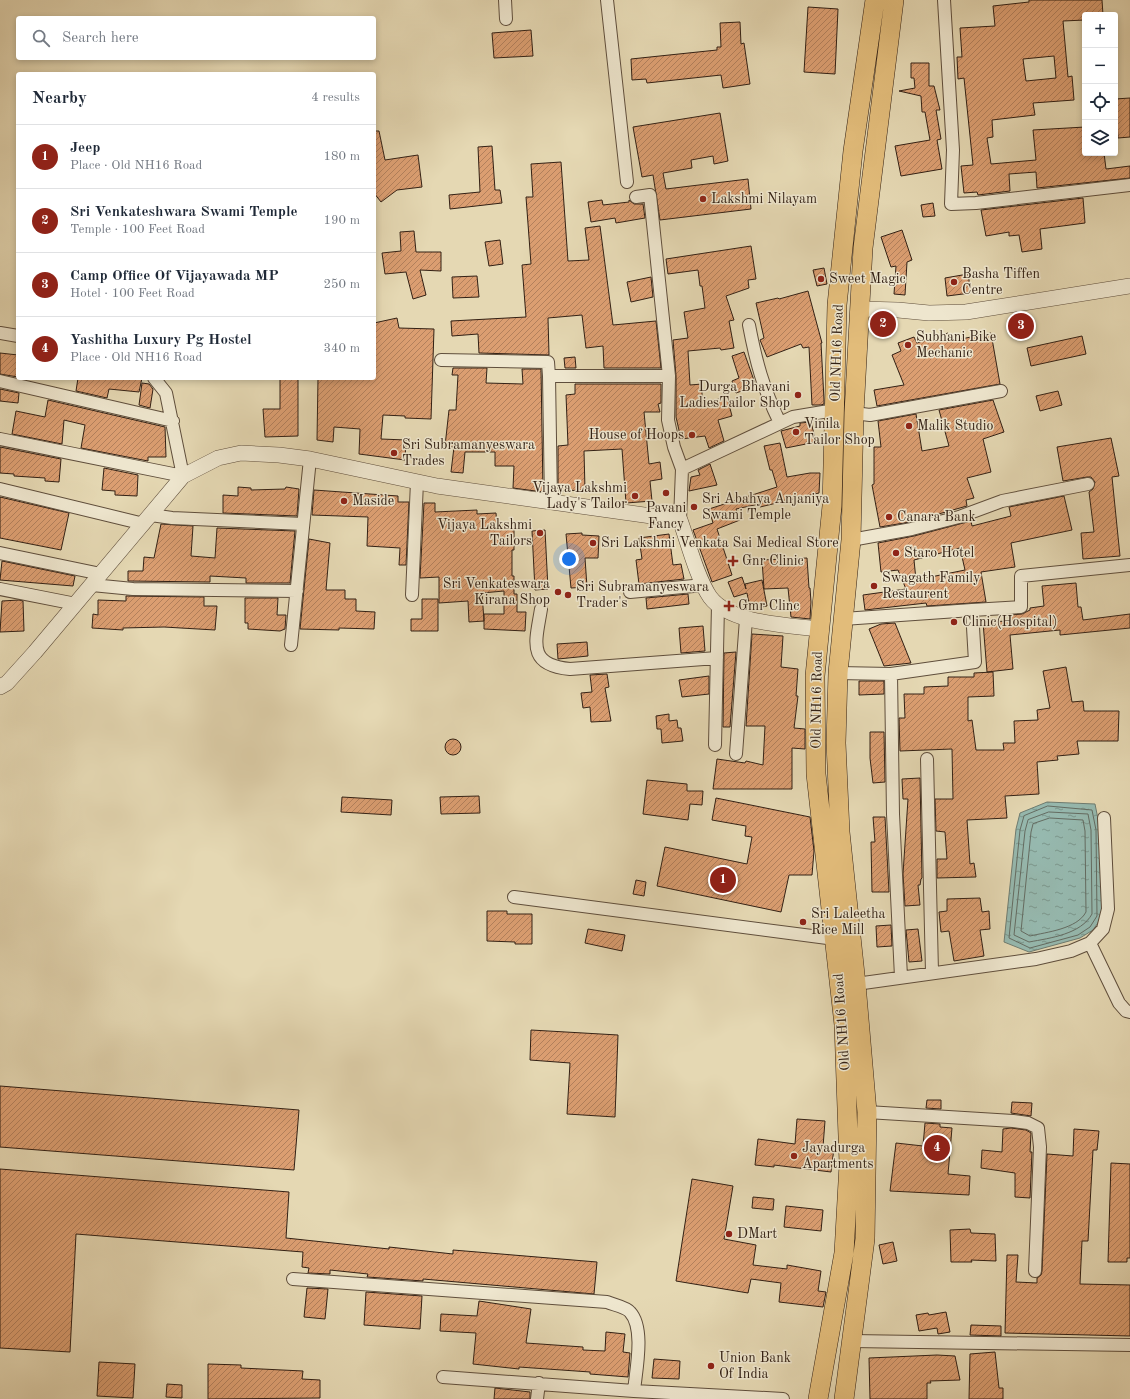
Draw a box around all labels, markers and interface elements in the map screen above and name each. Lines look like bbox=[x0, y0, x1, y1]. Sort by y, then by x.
map controls bbox=[1082, 12, 1118, 156]
button: + bbox=[1082, 12, 1118, 48]
search box bbox=[16, 16, 376, 60]
icon: search bbox=[30, 27, 52, 49]
text: Search here bbox=[62, 31, 139, 46]
button: − bbox=[1082, 48, 1118, 84]
button: locate bbox=[1082, 84, 1118, 120]
text: Nearby bbox=[32, 90, 87, 107]
text: 4 results bbox=[311, 91, 360, 104]
button: layers bbox=[1082, 120, 1118, 156]
text: Jeep bbox=[70, 141, 100, 156]
text: 1 bbox=[41, 150, 49, 163]
text: 180 m bbox=[323, 150, 360, 163]
text: Place · Old NH16 Road bbox=[70, 159, 202, 172]
place label: Lakshmi Nilayam bbox=[711, 192, 817, 206]
marker: Lakshmi Nilayam bbox=[698, 194, 708, 204]
text: Sri Venkateshwara Swami Temple bbox=[70, 205, 298, 220]
text: 2 bbox=[41, 214, 49, 227]
text: 190 m bbox=[323, 214, 360, 227]
text: Temple · 100 Feet Road bbox=[70, 223, 205, 236]
place label: Basha Tiffen Centre bbox=[962, 267, 1041, 297]
text: Camp Office Of Vijayawada MP bbox=[70, 269, 279, 284]
place label: Sweet Magic bbox=[829, 272, 906, 286]
marker: Sweet Magic bbox=[816, 274, 826, 284]
marker: Basha Tiffen Centre bbox=[949, 277, 959, 287]
text: 3 bbox=[41, 278, 49, 291]
text: 250 m bbox=[323, 278, 360, 291]
text: Hotel · 100 Feet Road bbox=[70, 287, 195, 300]
street label: Old NH16 Road bbox=[828, 304, 846, 402]
pin: 2 bbox=[870, 309, 896, 339]
pin: 3 bbox=[1008, 311, 1034, 341]
place label: Subhani Bike Mechanic bbox=[916, 330, 996, 360]
text: Yashitha Luxury Pg Hostel bbox=[70, 333, 252, 348]
marker: Subhani Bike Mechanic bbox=[903, 340, 913, 350]
text: 4 bbox=[41, 342, 49, 355]
text: 340 m bbox=[323, 342, 360, 355]
text: Place · Old NH16 Road bbox=[70, 351, 202, 364]
place label: Durga Bhavani LadiesTailor Shop bbox=[679, 380, 790, 410]
marker: Durga Bhavani LadiesTailor Shop bbox=[793, 390, 803, 400]
place label: Vinila Tailor Shop bbox=[804, 417, 875, 447]
place label: Malik Studio bbox=[917, 419, 994, 433]
marker: Malik Studio bbox=[904, 421, 914, 431]
marker: Vinila Tailor Shop bbox=[791, 427, 801, 437]
place label: House of Hoops bbox=[588, 428, 684, 442]
marker: House of Hoops bbox=[687, 430, 697, 440]
place label: Sri Subramanyeswara Trades bbox=[402, 438, 535, 468]
marker: Sri Subramanyeswara Trades bbox=[389, 448, 399, 458]
place label: Vijaya Lakshmi Lady's Tailor bbox=[532, 481, 627, 511]
marker: Pavani Fancy bbox=[661, 488, 671, 498]
marker: Vijaya Lakshmi Lady's Tailor bbox=[630, 491, 640, 501]
place label: Sri Abahya Anjaniya Swami Temple bbox=[702, 492, 829, 522]
place label: Maside bbox=[352, 494, 394, 508]
marker: Maside bbox=[339, 496, 349, 506]
place label: Pavani Fancy bbox=[646, 501, 687, 531]
marker: Sri Abahya Anjaniya Swami Temple bbox=[689, 502, 699, 512]
place label: Canara Bank bbox=[897, 510, 976, 524]
marker: Canara Bank bbox=[884, 512, 894, 522]
place label: Vijaya Lakshmi Tailors bbox=[437, 518, 532, 548]
marker: Vijaya Lakshmi Tailors bbox=[535, 528, 545, 538]
place label: Sri Lakshmi Venkata Sai Medical Store bbox=[601, 536, 839, 550]
marker: Sri Lakshmi Venkata Sai Medical Store bbox=[588, 538, 598, 548]
place label: Staro Hotel bbox=[904, 546, 974, 560]
marker: Staro Hotel bbox=[891, 548, 901, 558]
your location bbox=[559, 549, 579, 569]
place label: Gnr Clinic bbox=[742, 554, 804, 568]
marker: Gnr Clinic bbox=[727, 555, 739, 567]
place label: Swagath Family Restaurent bbox=[882, 571, 981, 601]
place label: Sri Venkateswara Kirana Shop bbox=[443, 577, 550, 607]
place label: Sri Subramanyeswara Trader's bbox=[576, 580, 709, 610]
marker: Swagath Family Restaurent bbox=[869, 581, 879, 591]
marker: Sri Venkateswara Kirana Shop bbox=[553, 587, 563, 597]
marker: Sri Subramanyeswara Trader's bbox=[563, 590, 573, 600]
place label: Gmr Clinc bbox=[738, 599, 799, 613]
marker: Gmr Clinc bbox=[723, 600, 735, 612]
place label: Clinic(Hospital) bbox=[962, 615, 1057, 629]
marker: Clinic(Hospital) bbox=[949, 617, 959, 627]
street label: Old NH16 Road bbox=[809, 651, 825, 749]
pin: 1 bbox=[710, 865, 736, 895]
place label: Sri Laleetha Rice Mill bbox=[811, 907, 886, 937]
marker: Sri Laleetha Rice Mill bbox=[798, 917, 808, 927]
street label: Old NH16 Road bbox=[832, 973, 852, 1071]
pin: 4 bbox=[924, 1133, 950, 1163]
place label: Jayadurga Apartments bbox=[802, 1141, 874, 1171]
marker: Jayadurga Apartments bbox=[789, 1151, 799, 1161]
place label: DMart bbox=[737, 1227, 777, 1241]
marker: DMart bbox=[724, 1229, 734, 1239]
place label: Union Bank Of India bbox=[719, 1351, 791, 1381]
marker: Union Bank Of India bbox=[706, 1361, 716, 1371]

